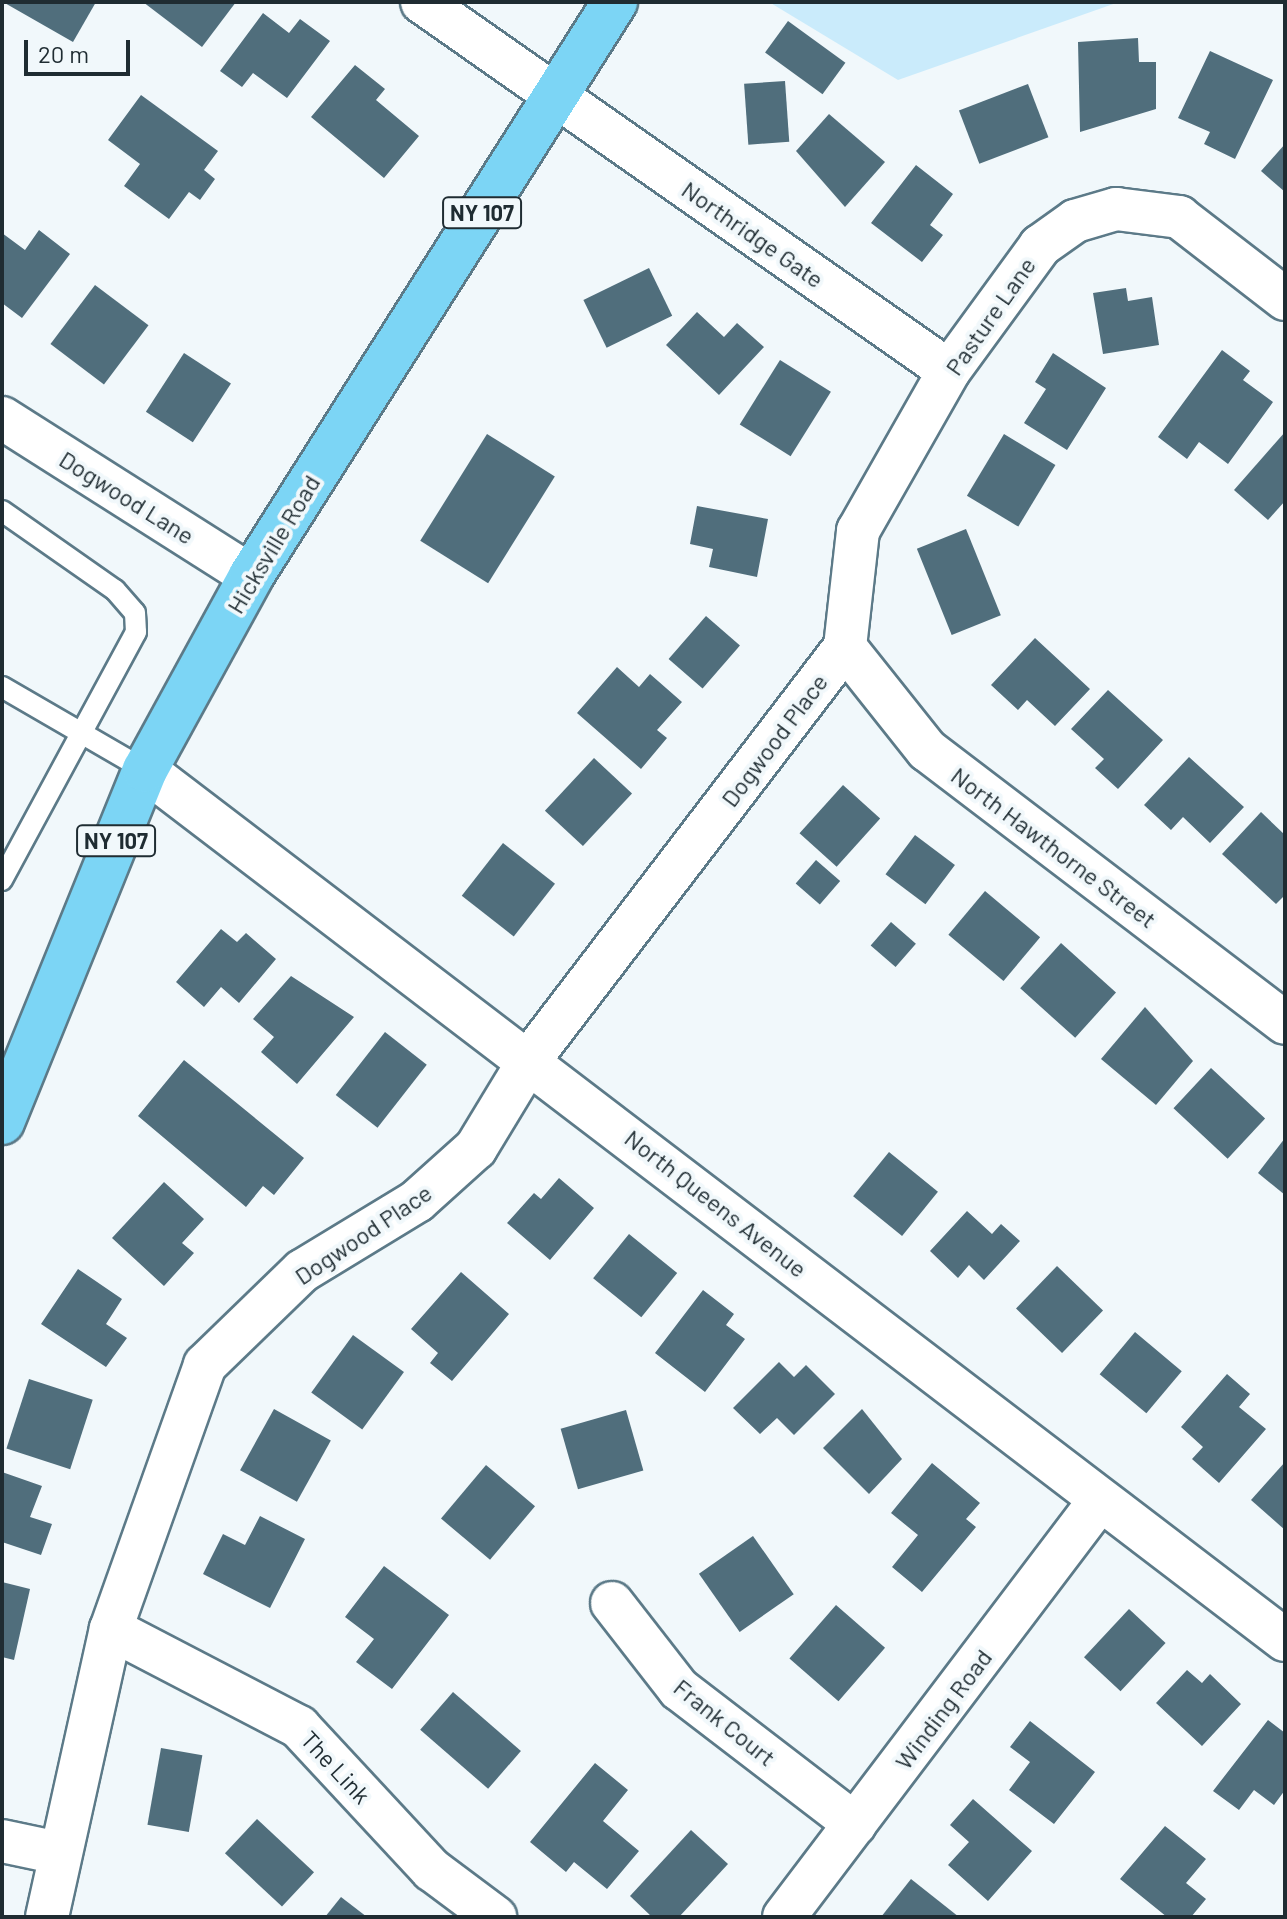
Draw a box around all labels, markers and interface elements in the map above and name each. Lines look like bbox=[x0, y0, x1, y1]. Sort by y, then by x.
scale bar bbox=[28, 24, 134, 74]
text: 20 m bbox=[38, 39, 89, 68]
street label: Northridge Gate bbox=[677, 175, 829, 293]
road number: NY 107 bbox=[442, 195, 522, 231]
street label: Pasture Lane bbox=[939, 252, 1041, 380]
street label: Dogwood Lane bbox=[54, 444, 200, 550]
street label: Hicksville Road bbox=[220, 470, 326, 618]
street label: Dogwood Place bbox=[715, 668, 833, 812]
street label: North Hawthorne Street bbox=[946, 761, 1162, 933]
road number: NY 107 bbox=[76, 823, 156, 859]
street label: North Queens Avenue bbox=[619, 1123, 813, 1283]
street label: Dogwood Place bbox=[289, 1178, 437, 1290]
street label: Winding Road bbox=[889, 1643, 997, 1775]
street label: Frank Court bbox=[668, 1672, 782, 1772]
street label: The Link bbox=[295, 1725, 377, 1809]

